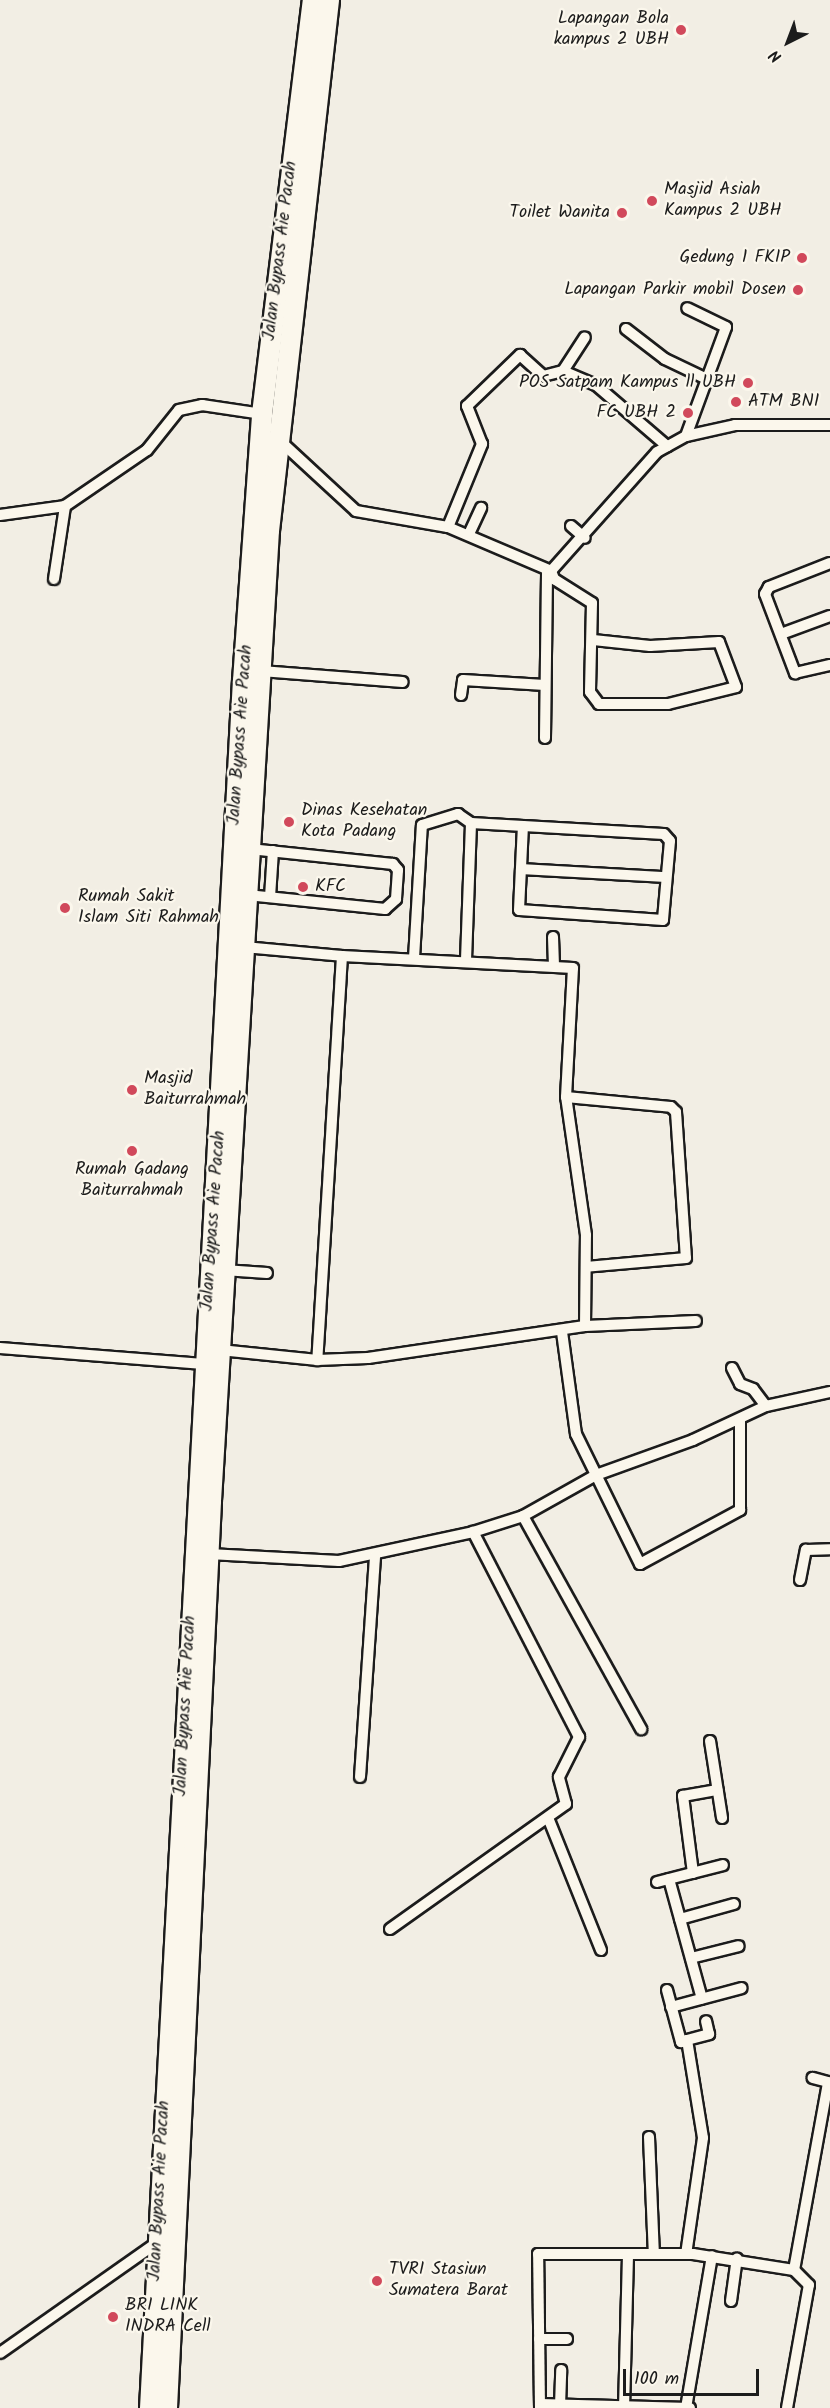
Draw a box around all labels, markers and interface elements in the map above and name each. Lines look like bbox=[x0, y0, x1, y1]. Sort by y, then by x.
place label: Lapangan Bola kampus 2 UBH bbox=[554, 9, 669, 52]
north arrow bbox=[758, 12, 818, 72]
marker: Lapangan Bola kampus 2 UBH bbox=[674, 23, 688, 37]
text: N bbox=[764, 43, 788, 68]
street label: Jalan Bypass Aie Pacah bbox=[259, 160, 303, 342]
place label: Masjid Asiah Kampus 2 UBH bbox=[664, 180, 782, 222]
marker: Masjid Asiah Kampus 2 UBH bbox=[645, 194, 659, 208]
place label: Toilet Wanita bbox=[509, 202, 610, 224]
marker: Toilet Wanita bbox=[615, 206, 629, 220]
place label: Gedung 1 FKIP bbox=[680, 247, 790, 269]
marker: Gedung 1 FKIP bbox=[795, 251, 809, 265]
place label: Lapangan Parkir mobil Dosen bbox=[564, 279, 786, 301]
marker: Lapangan Parkir mobil Dosen bbox=[791, 283, 805, 297]
place label: POS Satpam Kampus ll UBH bbox=[519, 372, 736, 394]
marker: POS Satpam Kampus ll UBH bbox=[741, 376, 755, 390]
place label: ATM BNI bbox=[748, 391, 819, 413]
marker: ATM BNI bbox=[729, 395, 743, 409]
place label: FC UBH 2 bbox=[597, 402, 676, 424]
marker: FC UBH 2 bbox=[681, 406, 695, 420]
street label: Jalan Bypass Aie Pacah bbox=[224, 644, 258, 826]
place label: Dinas Kesehatan Kota Padang bbox=[301, 801, 427, 844]
marker: Dinas Kesehatan Kota Padang bbox=[282, 815, 296, 829]
place label: KFC bbox=[315, 876, 346, 898]
marker: KFC bbox=[296, 880, 310, 894]
place label: Rumah Sakit Islam Siti Rahmah bbox=[78, 887, 219, 930]
marker: Rumah Sakit Islam Siti Rahmah bbox=[56, 899, 74, 917]
place label: Masjid Baiturrahmah bbox=[144, 1069, 246, 1112]
marker: Masjid Baiturrahmah bbox=[125, 1083, 139, 1097]
street label: Jalan Bypass Aie Pacah bbox=[197, 1130, 231, 1312]
marker: Rumah Gadang Baiturrahmah bbox=[125, 1144, 139, 1158]
place label: Rumah Gadang Baiturrahmah bbox=[75, 1160, 189, 1202]
street label: Jalan Bypass Aie Pacah bbox=[170, 1615, 202, 1797]
street label: Jalan Bypass Aie Pacah bbox=[144, 2100, 176, 2282]
place label: TVRI Stasiun Sumatera Barat bbox=[389, 2260, 508, 2302]
marker: TVRI Stasiun Sumatera Barat bbox=[370, 2274, 384, 2288]
place label: BRI LINK INDRA Cell bbox=[125, 2296, 211, 2338]
marker: BRI LINK INDRA Cell bbox=[106, 2310, 120, 2324]
scale bar bbox=[626, 2357, 762, 2395]
text: 100 m bbox=[634, 2365, 679, 2394]

